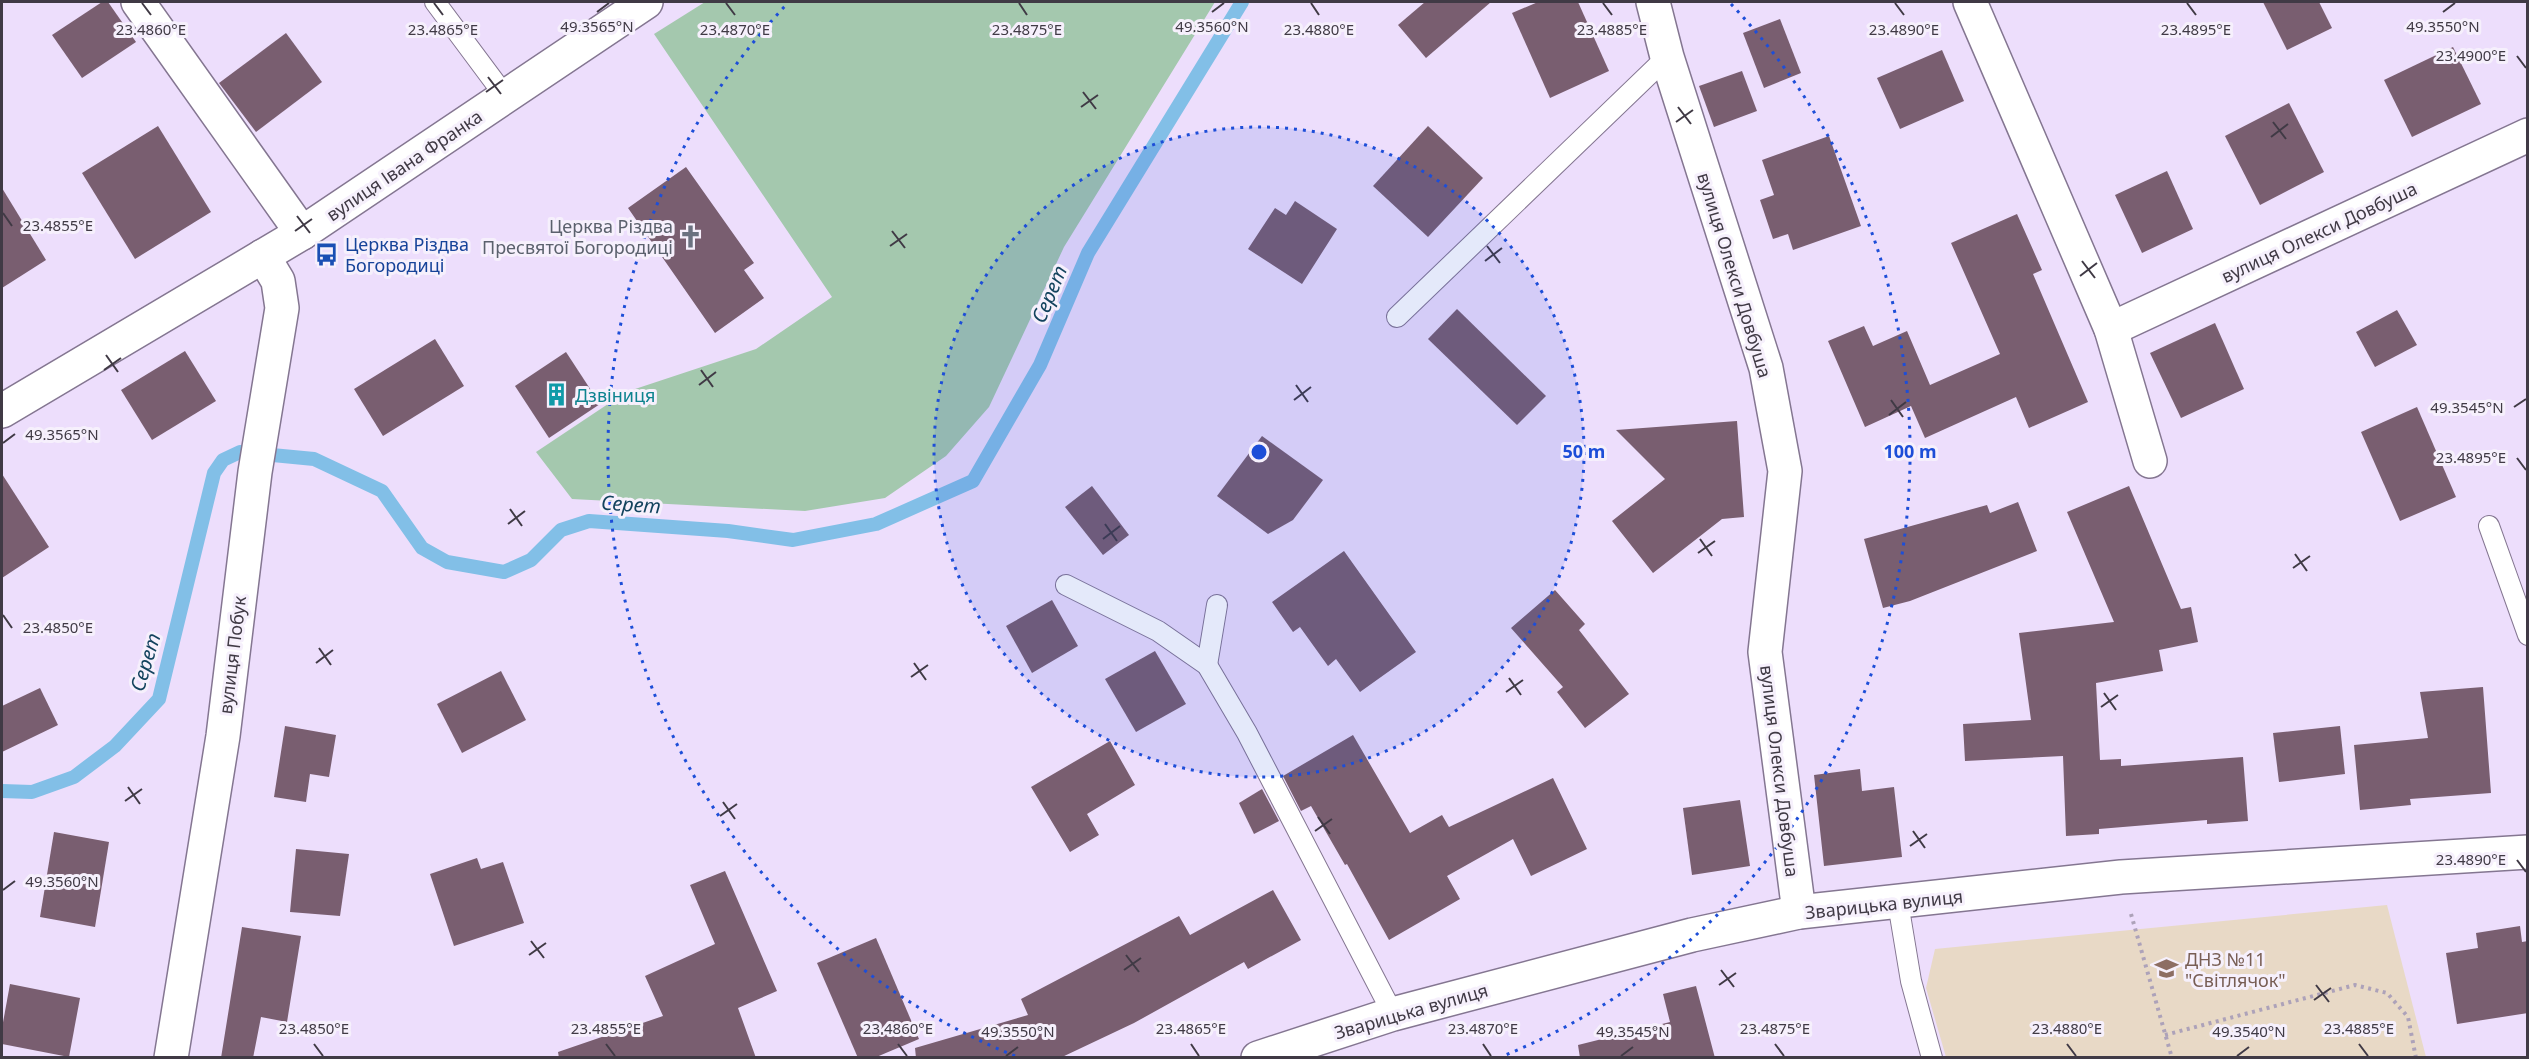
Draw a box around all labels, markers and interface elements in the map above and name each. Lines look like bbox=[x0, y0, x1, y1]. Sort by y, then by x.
text: 49.3565°N bbox=[560, 16, 634, 36]
text: 49.3560°N bbox=[1175, 16, 1249, 36]
text: 49.3550°N bbox=[2406, 16, 2480, 36]
text: 23.4860°E bbox=[116, 19, 186, 39]
text: 23.4865°E bbox=[408, 19, 478, 39]
text: 23.4870°E bbox=[700, 19, 770, 39]
text: 23.4875°E bbox=[992, 19, 1062, 39]
text: 23.4880°E bbox=[1284, 19, 1354, 39]
text: 23.4885°E bbox=[1577, 19, 1647, 39]
text: 23.4890°E bbox=[1869, 19, 1939, 39]
text: 23.4895°E bbox=[2161, 19, 2231, 39]
text: 23.4900°E bbox=[2436, 45, 2506, 65]
street label: вулиця Івана Франка bbox=[321, 104, 487, 226]
street label: вулиця Олекси Довбуша bbox=[1692, 169, 1778, 381]
street label: вулиця Олекси Довбуша bbox=[2217, 176, 2421, 288]
place label: Церква Різдва Пресвятої Богородиці bbox=[482, 214, 673, 259]
text: 23.4855°E bbox=[23, 215, 93, 235]
church icon: Церква Різдва Пресвятої Богородиці bbox=[678, 223, 704, 249]
place label: Церква Різдва Богородиці bbox=[345, 232, 469, 277]
bus stop icon: Церква Різдва Богородиці bbox=[314, 241, 340, 267]
water label: Серет bbox=[1025, 261, 1073, 327]
building icon: Дзвіниця bbox=[544, 382, 570, 408]
place label: Дзвіниця bbox=[575, 383, 655, 407]
text: 49.3545°N bbox=[2430, 397, 2504, 417]
text: 49.3565°N bbox=[25, 424, 99, 444]
text: 50 m bbox=[1563, 439, 1605, 463]
text: 100 m bbox=[1883, 439, 1937, 463]
centre of rings bbox=[1249, 442, 1269, 462]
text: 23.4895°E bbox=[2436, 447, 2506, 467]
water label: Серет bbox=[600, 488, 662, 520]
street label: вулиця Побук bbox=[213, 594, 251, 715]
text: 23.4850°E bbox=[23, 617, 93, 637]
water label: Серет bbox=[123, 629, 167, 695]
street label: вулиця Олекси Довбуша bbox=[1755, 664, 1805, 878]
text: 23.4890°E bbox=[2436, 849, 2506, 869]
text: 49.3560°N bbox=[25, 871, 99, 891]
street label: Зварицька вулиця bbox=[1804, 884, 1964, 924]
place label: ДНЗ №11 "Світлячок" bbox=[2185, 947, 2286, 992]
school or university icon: ДНЗ №11 "Світлячок" bbox=[2154, 956, 2180, 982]
street label: Зварицька вулиця bbox=[1331, 978, 1491, 1044]
text: 23.4850°E bbox=[279, 1018, 349, 1038]
text: 23.4855°E bbox=[571, 1018, 641, 1038]
text: 23.4860°E bbox=[863, 1018, 933, 1038]
text: 23.4865°E bbox=[1156, 1018, 1226, 1038]
text: 23.4870°E bbox=[1448, 1018, 1518, 1038]
text: 23.4875°E bbox=[1740, 1018, 1810, 1038]
text: 23.4880°E bbox=[2032, 1018, 2102, 1038]
text: 23.4885°E bbox=[2324, 1018, 2394, 1038]
text: 49.3550°N bbox=[981, 1021, 1055, 1041]
text: 49.3545°N bbox=[1596, 1021, 1670, 1041]
text: 49.3540°N bbox=[2212, 1021, 2286, 1041]

